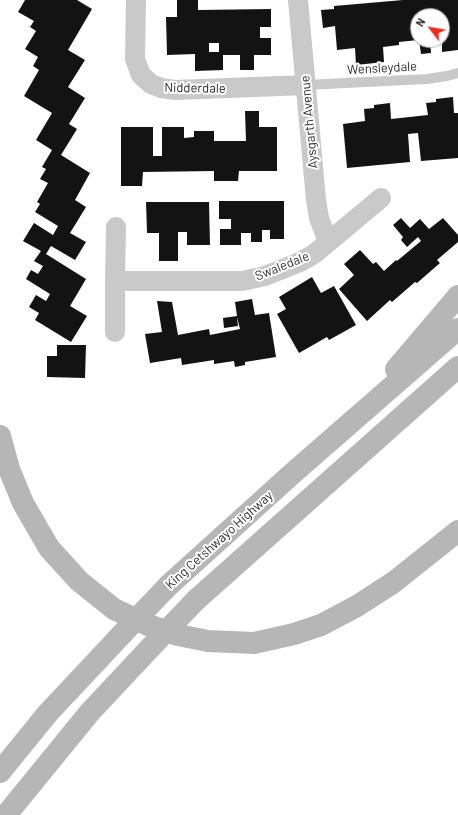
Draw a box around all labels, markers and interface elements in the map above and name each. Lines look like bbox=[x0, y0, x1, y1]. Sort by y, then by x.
north arrow bbox=[410, 8, 450, 48]
text: N bbox=[413, 16, 428, 29]
street label: Wensleydale bbox=[347, 58, 417, 78]
street label: Aysgarth Avenue bbox=[297, 75, 321, 169]
street label: Nidderdale bbox=[164, 80, 226, 96]
street label: Swaledale bbox=[253, 248, 311, 284]
street label: King Cetshwayo Highway bbox=[162, 488, 276, 592]

